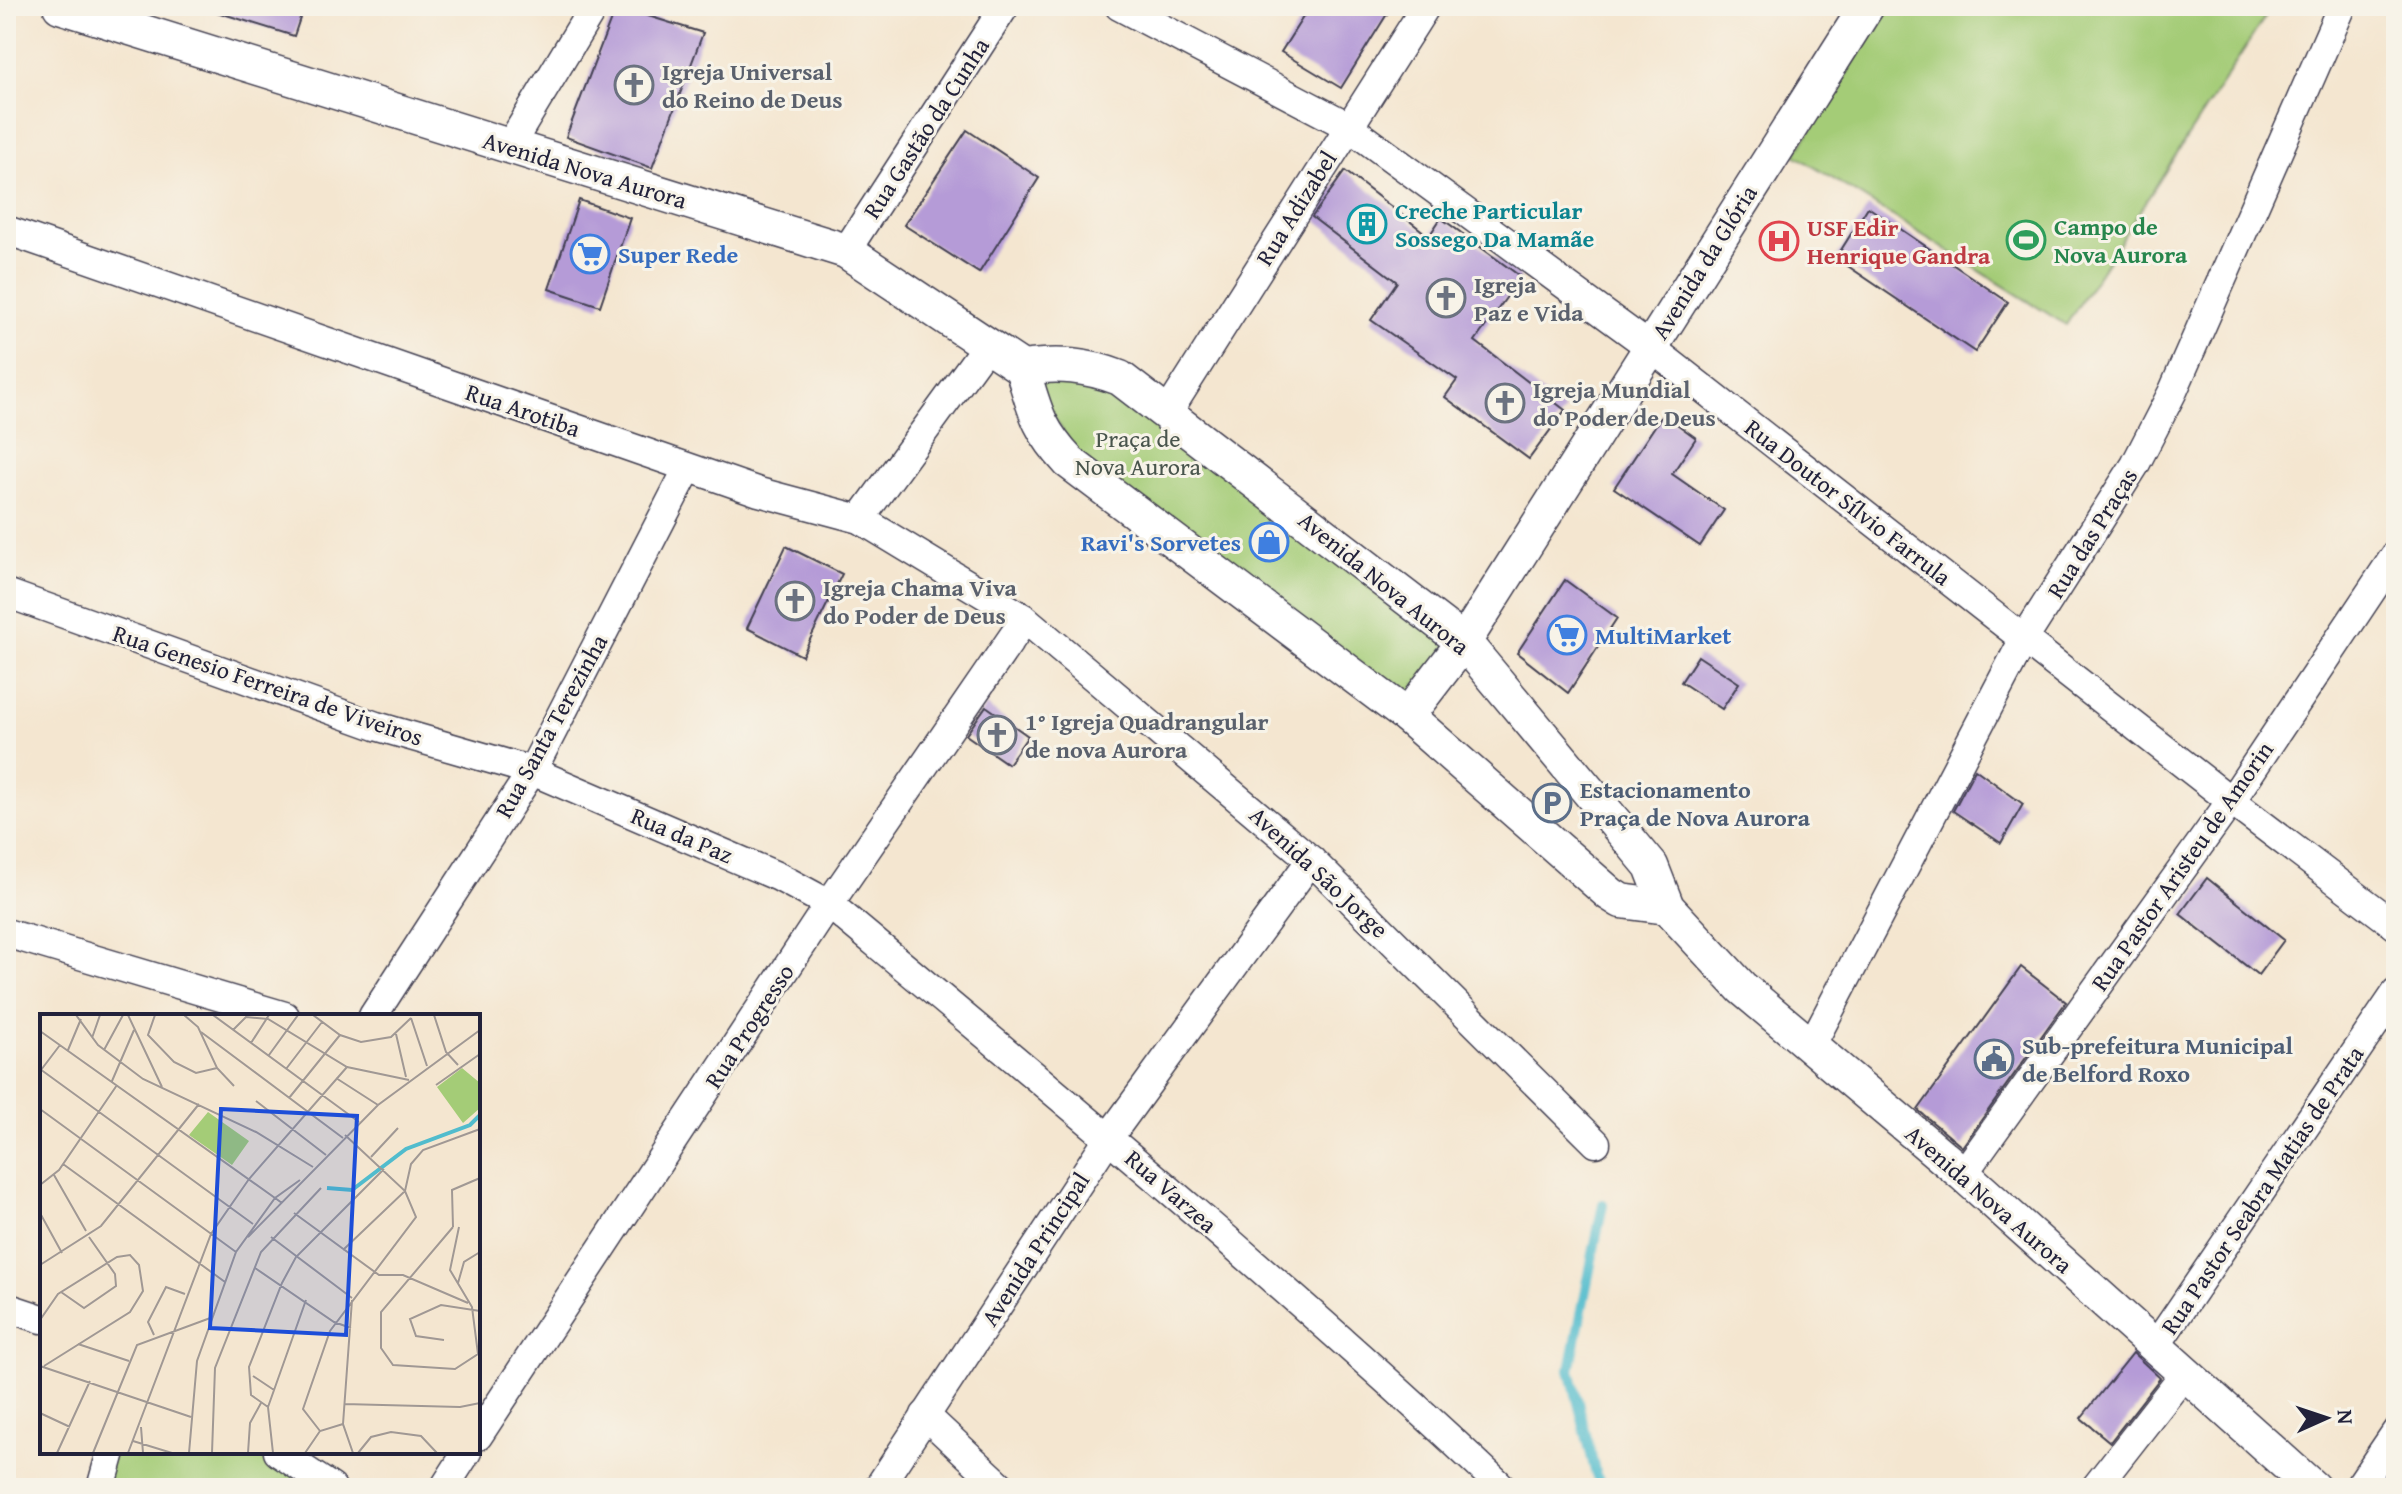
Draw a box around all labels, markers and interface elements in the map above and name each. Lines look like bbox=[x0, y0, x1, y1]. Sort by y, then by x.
street label: Rua Gastão da Cunha bbox=[854, 30, 998, 225]
place label: Igreja Universal do Reino de Deus bbox=[662, 54, 843, 117]
church icon: Igreja Universal do Reino de Deus bbox=[613, 64, 655, 106]
street label: Avenida Nova Aurora bbox=[479, 122, 692, 218]
street label: Rua Adizabel bbox=[1247, 143, 1345, 272]
street label: Avenida da Glória bbox=[1642, 177, 1766, 346]
place label: Creche Particular Sossego Da Mamãe bbox=[1395, 193, 1595, 256]
building icon: Creche Particular Sossego Da Mamãe bbox=[1346, 203, 1388, 245]
place label: Campo de Nova Aurora bbox=[2054, 209, 2188, 272]
place label: USF Edir Henrique Gandra bbox=[1807, 210, 1991, 273]
sports icon: Campo de Nova Aurora bbox=[2005, 219, 2047, 261]
hospital icon: USF Edir Henrique Gandra bbox=[1758, 220, 1800, 262]
supermarket icon: Super Rede bbox=[569, 233, 611, 275]
place label: Super Rede bbox=[618, 237, 739, 272]
place label: Igreja Paz e Vida bbox=[1474, 267, 1584, 330]
church icon: Igreja Paz e Vida bbox=[1425, 277, 1467, 319]
place label: Igreja Mundial do Poder de Deus bbox=[1533, 372, 1716, 435]
street label: Rua Arotiba bbox=[461, 374, 585, 446]
church icon: Igreja Mundial do Poder de Deus bbox=[1484, 382, 1526, 424]
street label: Rua Doutor Sílvio Farrula bbox=[1737, 410, 1959, 594]
park label: Praça de Nova Aurora bbox=[1075, 421, 1202, 484]
street label: Rua das Praças bbox=[2038, 461, 2146, 605]
street label: Avenida Nova Aurora bbox=[1291, 503, 1478, 664]
shop icon: Ravi's Sorvetes bbox=[1248, 521, 1290, 563]
place label: Ravi's Sorvetes bbox=[1081, 525, 1241, 560]
place label: Igreja Chama Viva do Poder de Deus bbox=[823, 570, 1017, 633]
church icon: Igreja Chama Viva do Poder de Deus bbox=[774, 580, 816, 622]
supermarket icon: MultiMarket bbox=[1546, 614, 1588, 656]
street label: Rua Genesio Ferreira de Viveiros bbox=[108, 615, 428, 755]
place label: MultiMarket bbox=[1595, 618, 1731, 653]
street label: Rua Santa Terezinha bbox=[486, 627, 616, 824]
place label: 1° Igreja Quadrangular de nova Aurora bbox=[1025, 704, 1269, 767]
church icon: 1° Igreja Quadrangular de nova Aurora bbox=[976, 714, 1018, 756]
street label: Rua Pastor Aristeu de Amorin bbox=[2082, 734, 2282, 998]
place label: Estacionamento Praça de Nova Aurora bbox=[1580, 772, 1811, 835]
parking icon: Estacionamento Praça de Nova Aurora bbox=[1531, 782, 1573, 824]
street label: Rua da Paz bbox=[626, 798, 738, 872]
street label: Avenida São Jorge bbox=[1242, 798, 1396, 946]
street label: Rua Progresso bbox=[696, 957, 802, 1095]
inset map bbox=[40, 1014, 480, 1454]
place label: Sub-prefeitura Municipal de Belford Roxo bbox=[2022, 1028, 2294, 1091]
public building icon: Sub-prefeitura Municipal de Belford Roxo bbox=[1973, 1038, 2015, 1080]
street label: Rua Pastor Seabra Matias de Prata bbox=[2152, 1038, 2372, 1341]
street label: Avenida Nova Aurora bbox=[1898, 1116, 2081, 1282]
street label: Rua Varzea bbox=[1117, 1141, 1225, 1241]
street label: Avenida Principal bbox=[972, 1165, 1098, 1333]
north arrow bbox=[2286, 1378, 2366, 1458]
text: N bbox=[2330, 1409, 2362, 1425]

